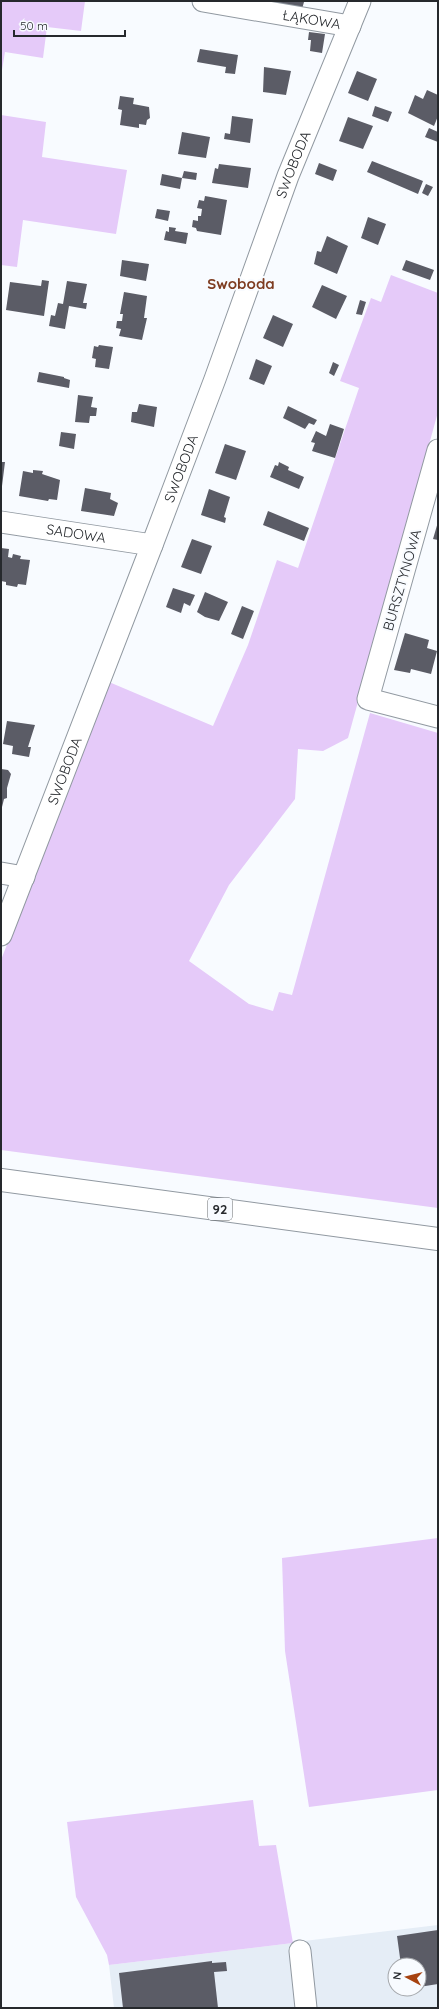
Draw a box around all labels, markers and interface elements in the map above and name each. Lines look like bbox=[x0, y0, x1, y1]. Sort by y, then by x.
street label: ŁĄKOWA bbox=[281, 6, 342, 33]
scale bar bbox=[14, 12, 125, 38]
text: 50 m bbox=[20, 18, 48, 33]
street label: SWOBODA bbox=[272, 128, 315, 201]
district label: Swoboda bbox=[207, 274, 275, 293]
street label: SWOBODA bbox=[160, 432, 202, 505]
street label: SADOWA bbox=[45, 520, 107, 547]
street label: BURSZTYNOWA bbox=[379, 527, 425, 633]
street label: SWOBODA bbox=[43, 735, 86, 807]
road number: 92 bbox=[208, 1198, 232, 1220]
north arrow bbox=[387, 1957, 427, 1997]
text: N bbox=[390, 1971, 405, 1981]

